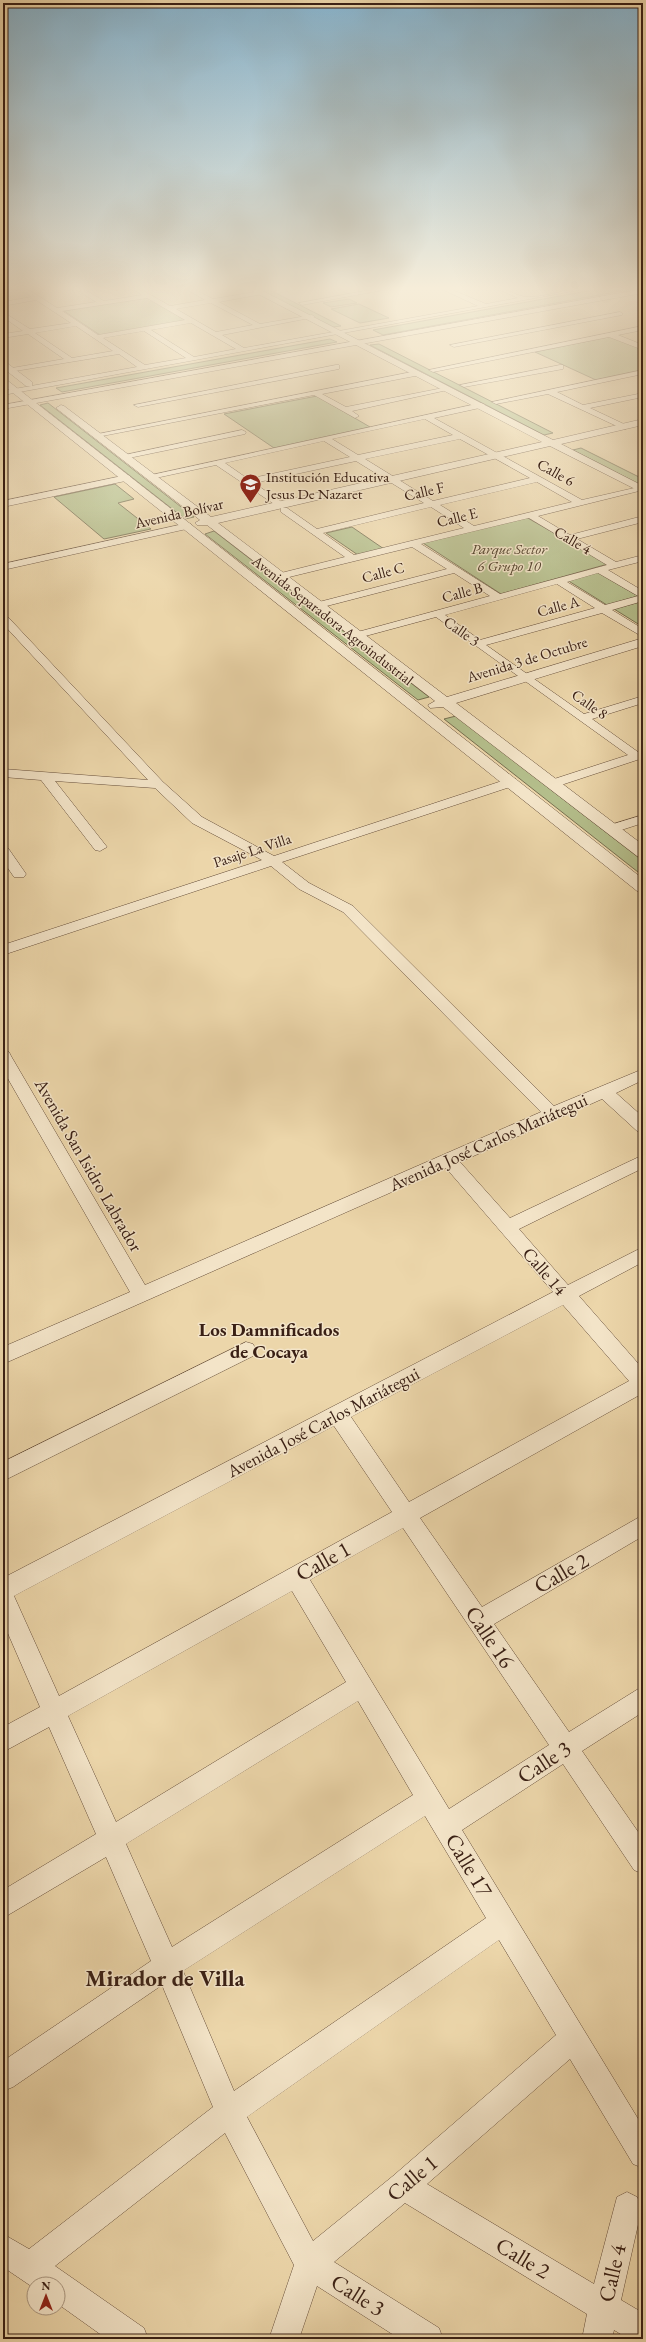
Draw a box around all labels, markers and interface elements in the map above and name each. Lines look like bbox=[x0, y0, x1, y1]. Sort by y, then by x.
street label: Calle 6 bbox=[534, 454, 578, 490]
place label: Institución Educativa Jesus De Nazaret bbox=[264, 467, 389, 503]
school or university icon: Institución Educativa Jesus De Nazaret bbox=[237, 472, 263, 505]
street label: Calle F bbox=[402, 477, 446, 505]
street label: Avenida Bolívar bbox=[132, 494, 225, 533]
street label: Calle E bbox=[435, 503, 480, 531]
street label: Calle 4 bbox=[551, 522, 596, 559]
park label: Parque Sector 6 Grupo 10 bbox=[471, 539, 548, 575]
street label: Avenida Separadora Agroindustrial bbox=[248, 550, 418, 689]
street label: Calle C bbox=[360, 557, 406, 587]
street label: Calle B bbox=[439, 577, 485, 607]
street label: Calle A bbox=[535, 591, 582, 621]
street label: Calle 3 bbox=[440, 612, 484, 650]
street label: Avenida 3 de Octubre bbox=[464, 632, 590, 687]
street label: Calle 8 bbox=[568, 685, 612, 723]
street label: Pasaje La Villa bbox=[211, 828, 293, 872]
street label: Avenida San Isidro Labrador bbox=[29, 1073, 148, 1256]
street label: Avenida José Carlos Mariátegui bbox=[384, 1088, 591, 1197]
street label: Calle 14 bbox=[518, 1242, 572, 1300]
district label: Los Damnificados de Cocaya bbox=[199, 1317, 339, 1364]
street label: Avenida José Carlos Mariátegui bbox=[222, 1361, 424, 1483]
street label: Calle 1 bbox=[290, 1534, 356, 1588]
street label: Calle 2 bbox=[528, 1546, 594, 1600]
street label: Calle 16 bbox=[459, 1600, 522, 1674]
street label: Calle 3 bbox=[512, 1734, 576, 1790]
street label: Calle 17 bbox=[439, 1828, 499, 1902]
district label: Mirador de Villa bbox=[85, 1963, 246, 1993]
street label: Calle 1 bbox=[380, 2148, 444, 2208]
street label: Calle 2 bbox=[490, 2231, 556, 2286]
street label: Calle 4 bbox=[591, 2241, 633, 2305]
street label: Calle 3 bbox=[326, 2267, 390, 2323]
north arrow bbox=[26, 2276, 66, 2316]
text: N bbox=[42, 2279, 51, 2293]

